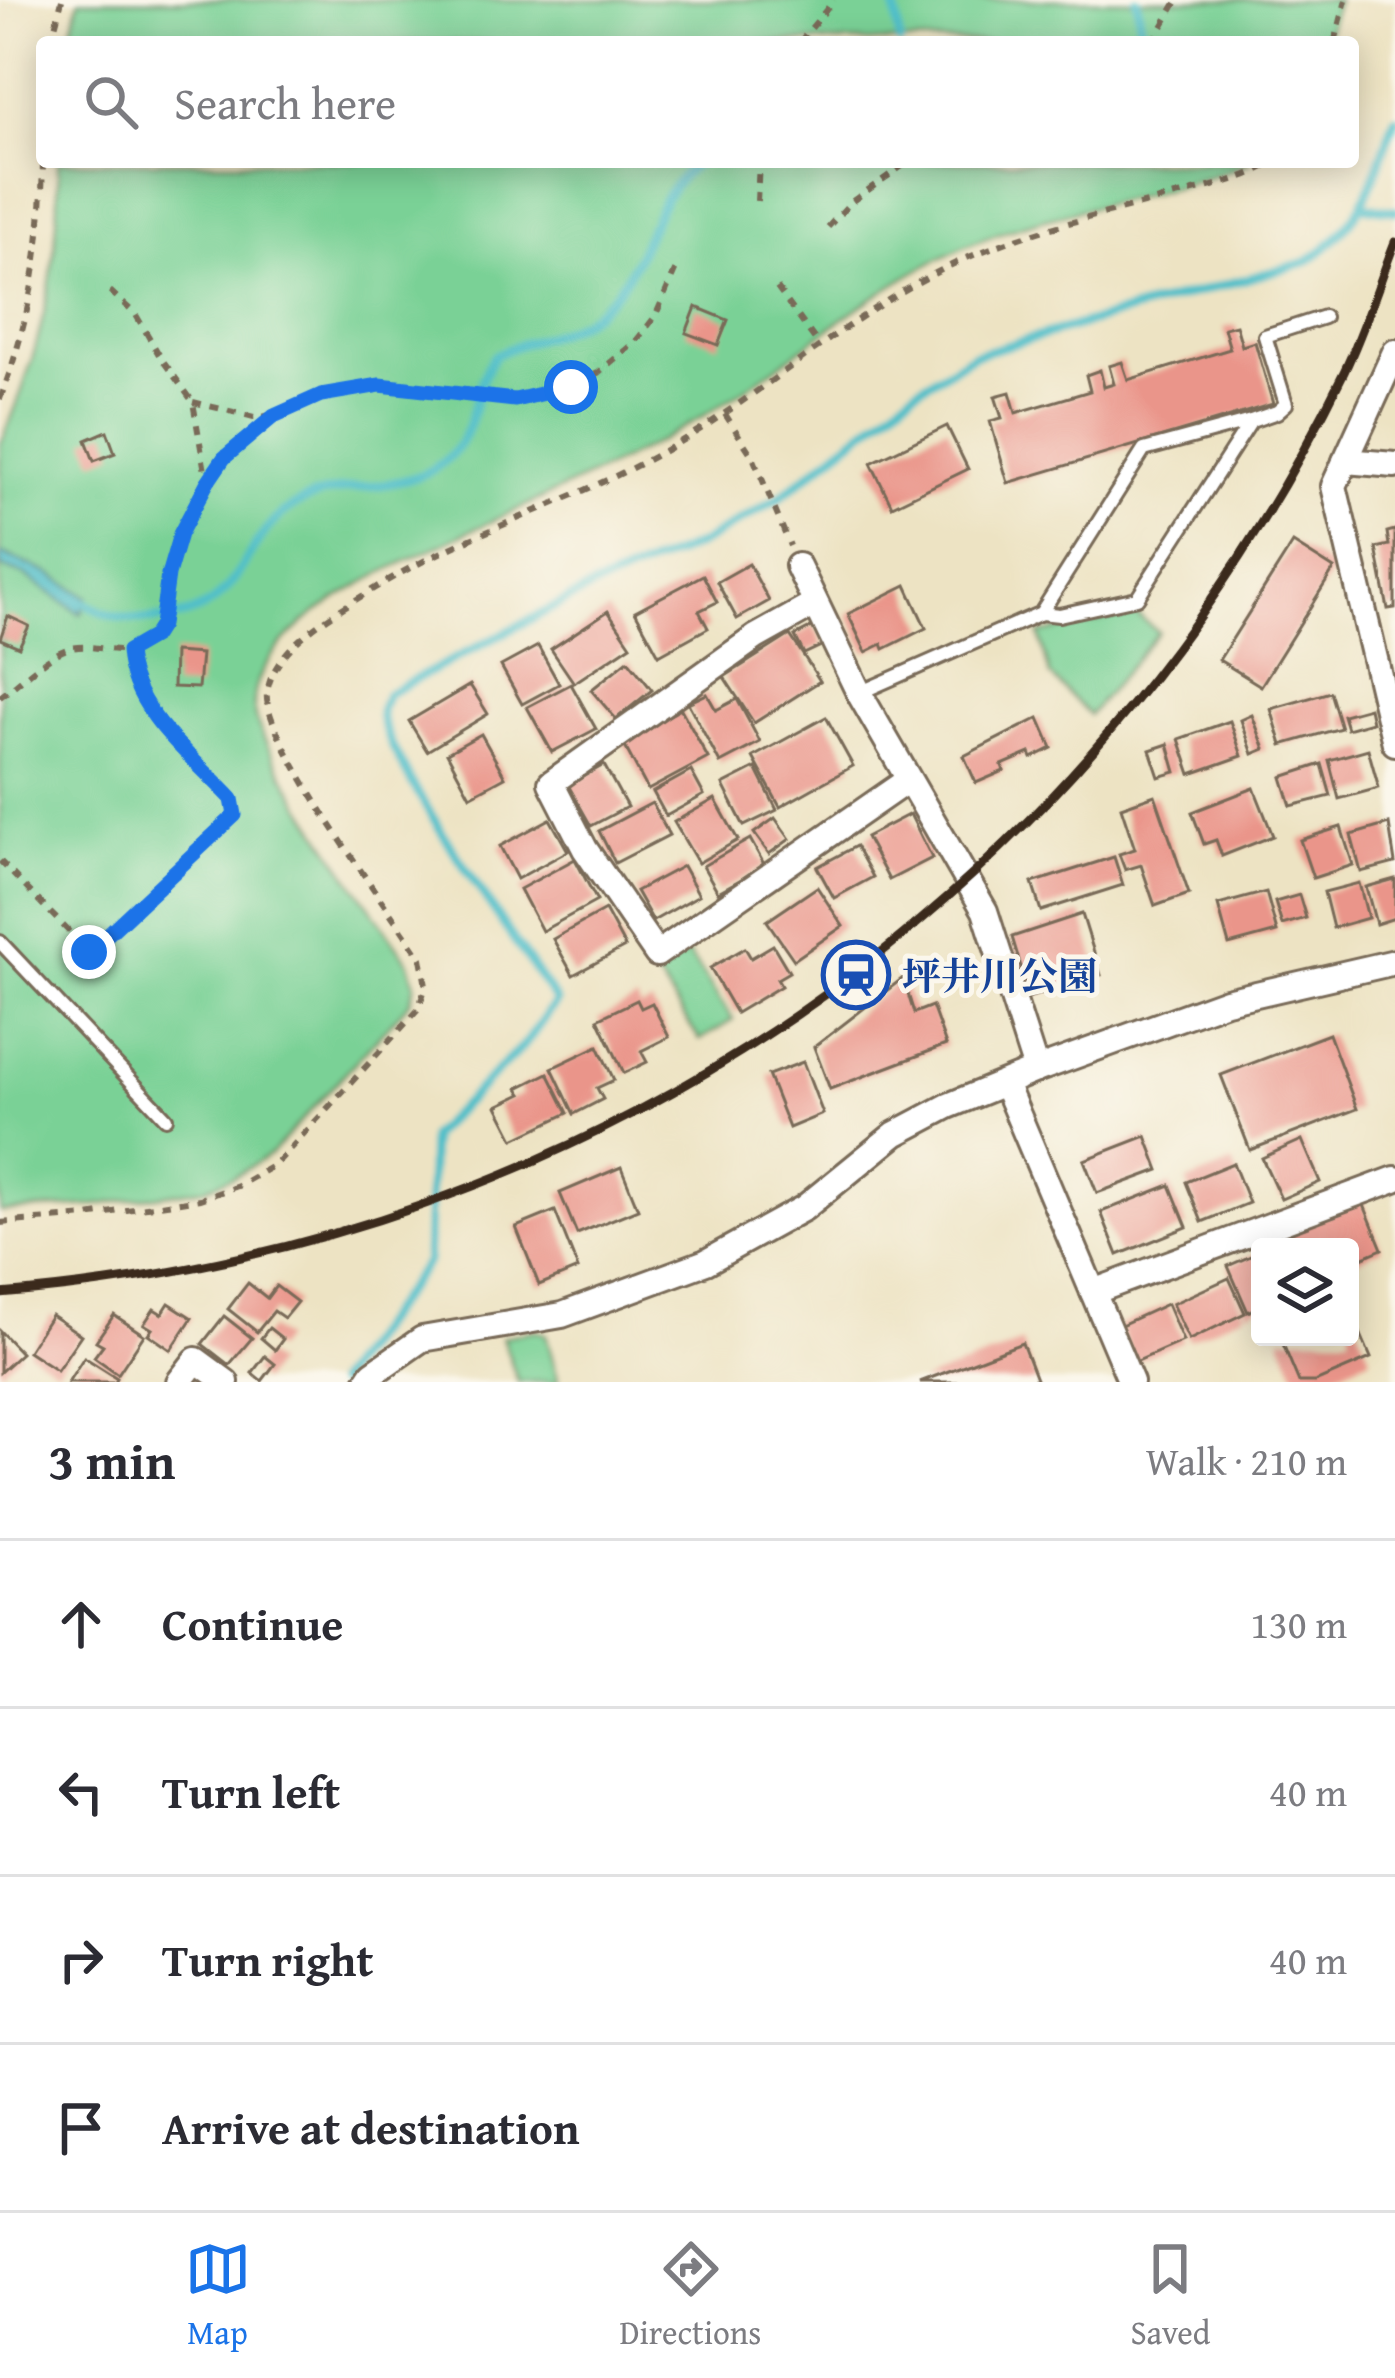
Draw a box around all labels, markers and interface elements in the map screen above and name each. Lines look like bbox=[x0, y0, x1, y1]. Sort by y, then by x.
search box bbox=[36, 36, 1359, 168]
icon: search bbox=[78, 69, 144, 135]
text: Search here bbox=[174, 70, 396, 135]
route start bbox=[544, 360, 598, 414]
route end bbox=[62, 925, 116, 979]
station icon: 坪井川公園 bbox=[821, 940, 891, 1010]
place label: 坪井川公園 bbox=[902, 947, 1097, 1004]
map controls bbox=[1251, 1238, 1359, 1346]
button: layers bbox=[1251, 1238, 1359, 1346]
text: 3 min bbox=[48, 1423, 175, 1498]
text: Walk · 210 m bbox=[1146, 1432, 1347, 1489]
icon: ahead bbox=[48, 1591, 114, 1657]
text: Continue bbox=[162, 1591, 343, 1656]
text: 130 m bbox=[1250, 1595, 1347, 1652]
icon: left bbox=[48, 1759, 114, 1825]
text: Turn left bbox=[162, 1759, 340, 1824]
text: 40 m bbox=[1269, 1763, 1347, 1820]
icon: right bbox=[48, 1927, 114, 1993]
text: Turn right bbox=[162, 1927, 374, 1992]
text: 40 m bbox=[1269, 1931, 1347, 1988]
icon: arrive bbox=[48, 2095, 114, 2161]
text: Arrive at destination bbox=[162, 2095, 580, 2160]
tab: Map bbox=[185, 2236, 251, 2356]
tab: Directions bbox=[620, 2236, 761, 2356]
tab: Saved bbox=[1131, 2236, 1210, 2356]

